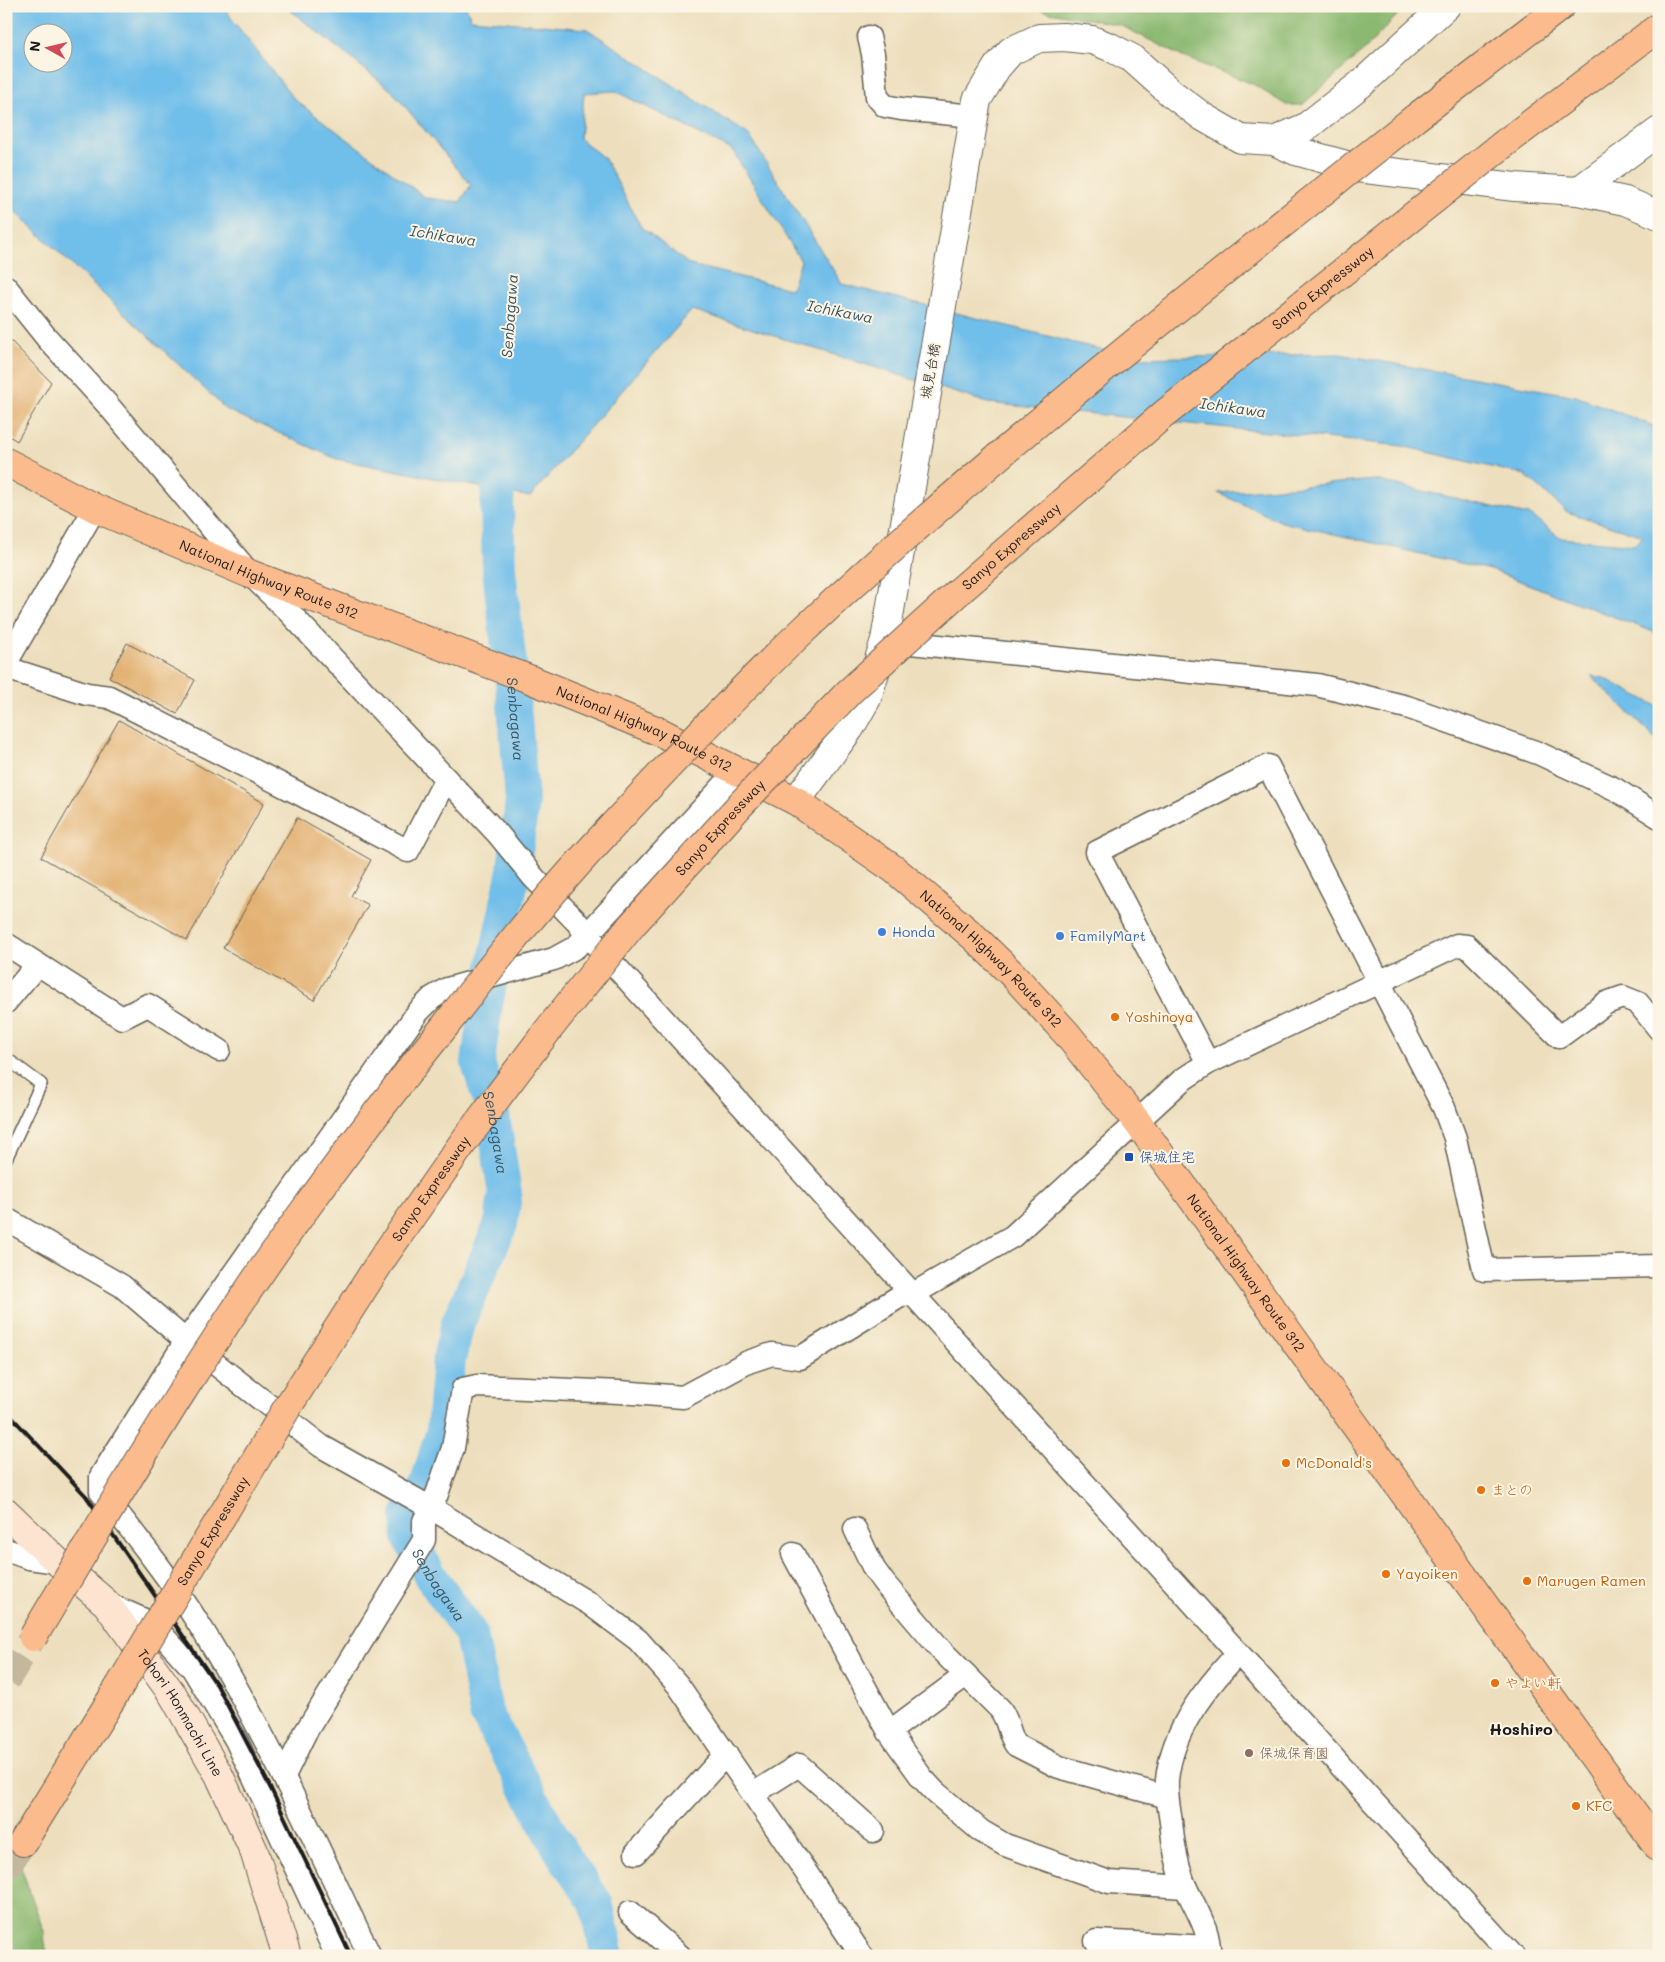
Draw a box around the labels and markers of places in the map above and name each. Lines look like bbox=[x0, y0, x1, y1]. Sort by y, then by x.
place label: Honda bbox=[892, 922, 936, 941]
marker: Honda bbox=[876, 926, 888, 938]
place label: FamilyMart bbox=[1070, 926, 1146, 945]
marker: FamilyMart bbox=[1054, 930, 1066, 942]
place label: Yoshinoya bbox=[1125, 1007, 1194, 1026]
marker: Yoshinoya bbox=[1109, 1011, 1121, 1023]
place label: 保城住宅 bbox=[1139, 1147, 1195, 1166]
marker: 保城住宅 bbox=[1123, 1151, 1135, 1163]
place label: McDonald's bbox=[1296, 1453, 1372, 1472]
marker: McDonald's bbox=[1280, 1457, 1292, 1469]
place label: まとの bbox=[1491, 1480, 1533, 1499]
marker: まとの bbox=[1475, 1484, 1487, 1496]
place label: Yayoiken bbox=[1396, 1564, 1458, 1583]
marker: Yayoiken bbox=[1380, 1568, 1392, 1580]
place label: Marugen Ramen bbox=[1537, 1571, 1646, 1590]
marker: Marugen Ramen bbox=[1521, 1575, 1533, 1587]
place label: やよい軒 bbox=[1505, 1673, 1561, 1692]
marker: やよい軒 bbox=[1489, 1677, 1501, 1689]
place label: 保城保育園 bbox=[1259, 1743, 1329, 1762]
marker: 保城保育園 bbox=[1243, 1747, 1255, 1759]
place label: KFC bbox=[1586, 1796, 1612, 1815]
marker: KFC bbox=[1570, 1800, 1582, 1812]

